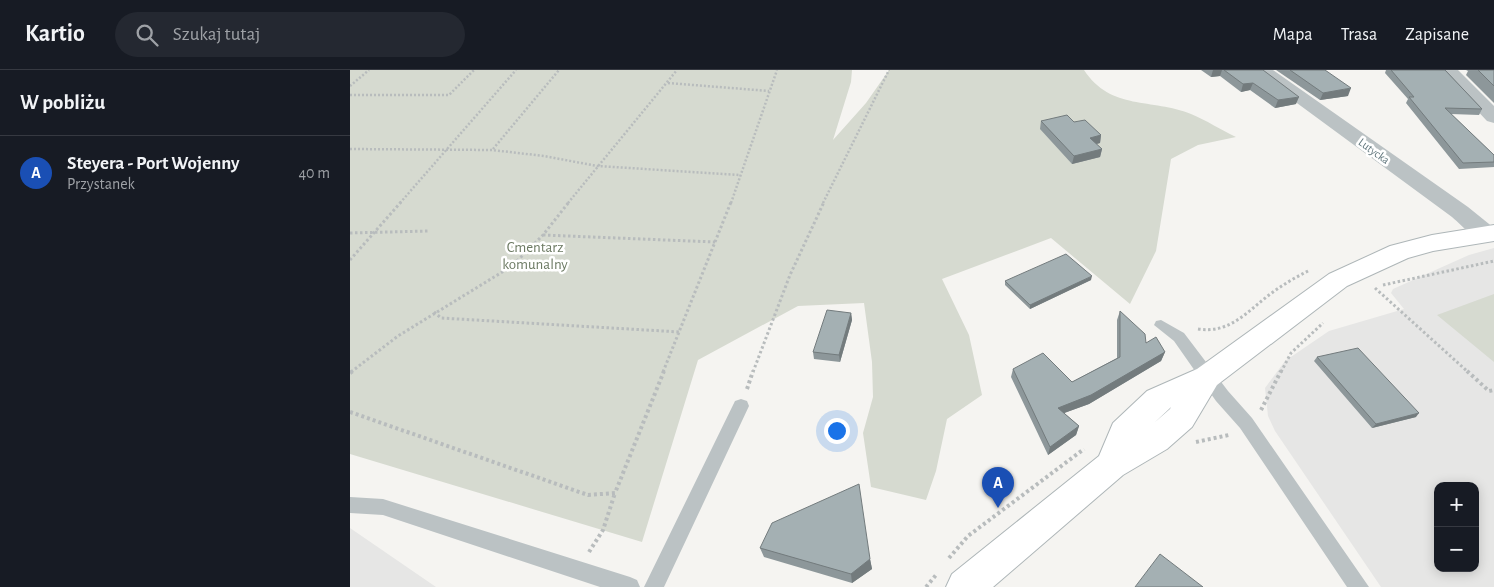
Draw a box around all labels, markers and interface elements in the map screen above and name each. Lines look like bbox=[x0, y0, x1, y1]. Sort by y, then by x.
search box bbox=[115, 12, 465, 57]
icon: search bbox=[133, 21, 161, 49]
text: Kartio bbox=[25, 22, 85, 46]
text: Szukaj tutaj bbox=[173, 25, 260, 44]
text: Mapa bbox=[1273, 26, 1313, 44]
text: Trasa bbox=[1341, 26, 1377, 44]
text: Zapisane bbox=[1405, 26, 1469, 44]
text: W pobliżu bbox=[20, 92, 105, 113]
street label: Lutycka bbox=[1356, 136, 1392, 167]
text: Steyera - Port Wojenny bbox=[67, 154, 239, 173]
text: A bbox=[31, 165, 41, 181]
text: 40 m bbox=[298, 165, 330, 181]
text: Przystanek bbox=[67, 176, 135, 192]
park label: Cmentarz komunalny bbox=[502, 240, 568, 272]
your location bbox=[824, 418, 850, 444]
pin: A bbox=[982, 467, 1014, 508]
map controls bbox=[1434, 482, 1479, 572]
button: + bbox=[1434, 482, 1479, 527]
button: − bbox=[1434, 527, 1479, 572]

